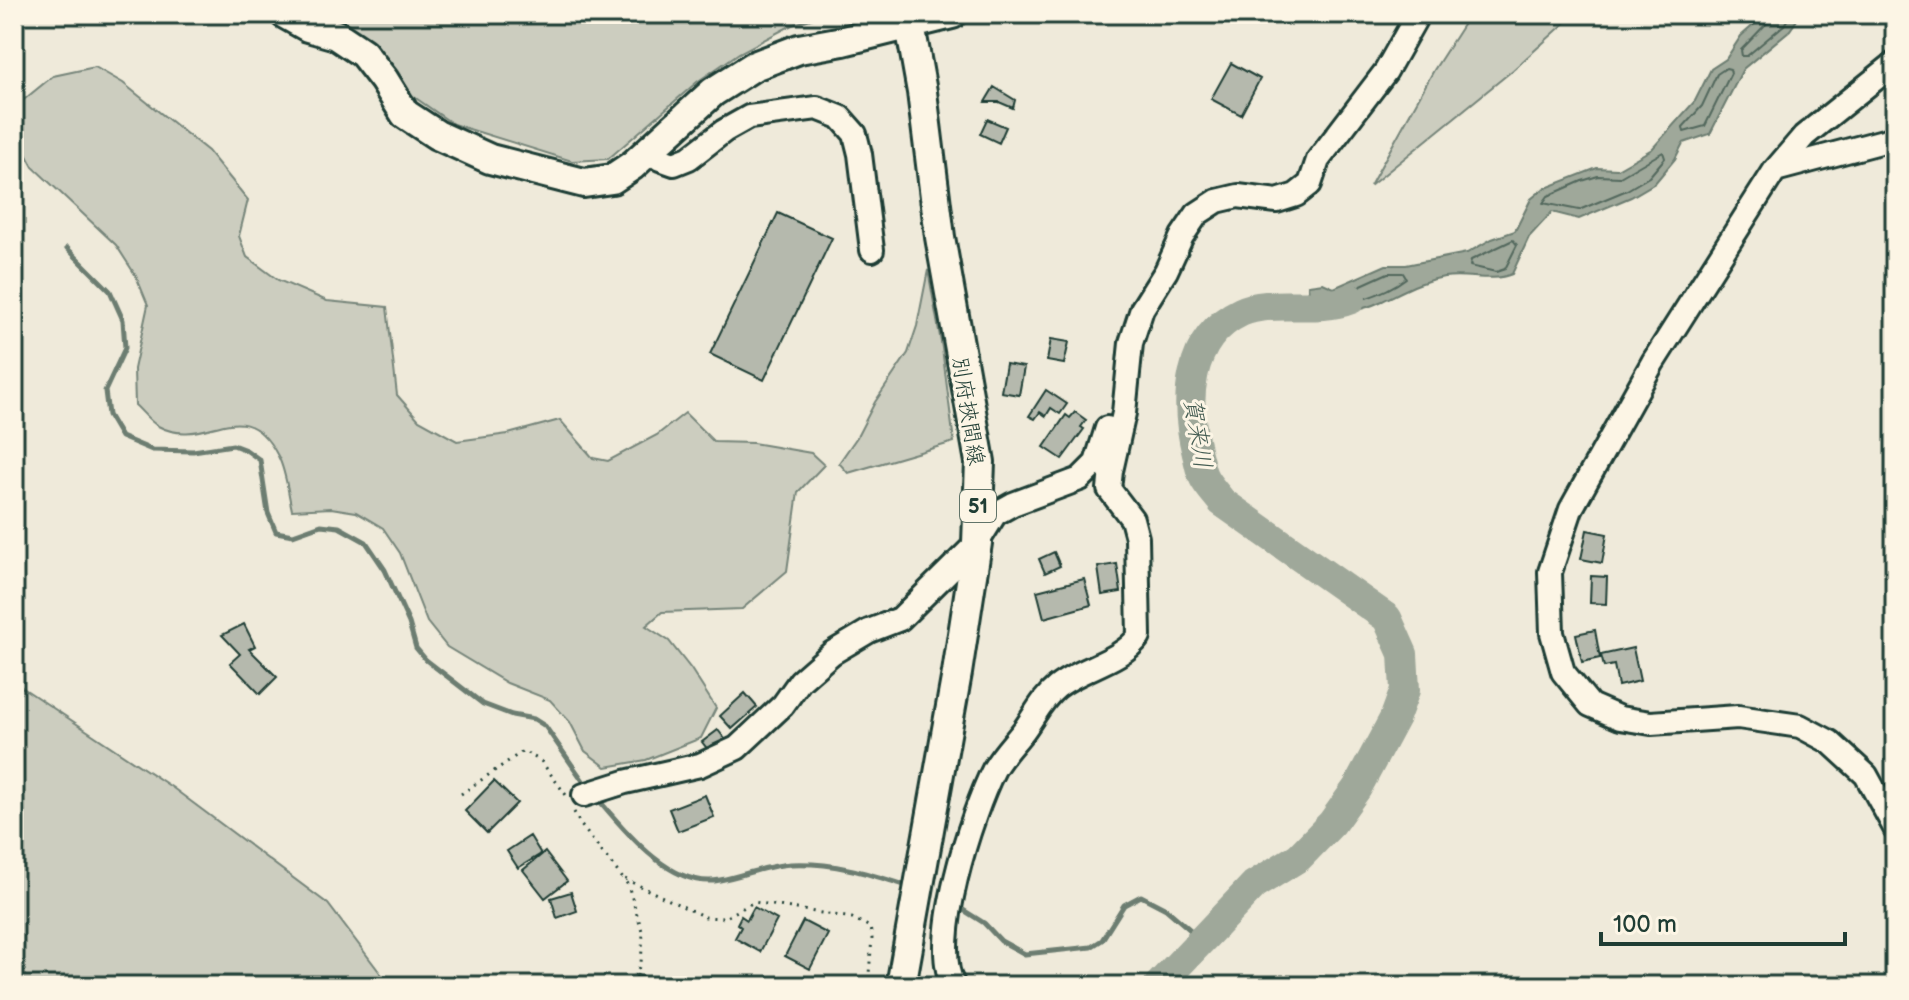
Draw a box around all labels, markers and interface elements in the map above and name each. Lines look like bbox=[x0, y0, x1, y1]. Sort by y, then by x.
street label: 別府挾間線 bbox=[946, 355, 989, 468]
water label: 賀来川 bbox=[1178, 395, 1217, 471]
road number: 51 bbox=[960, 490, 996, 522]
scale bar bbox=[1601, 896, 1845, 946]
text: 100 m bbox=[1613, 910, 1677, 939]

